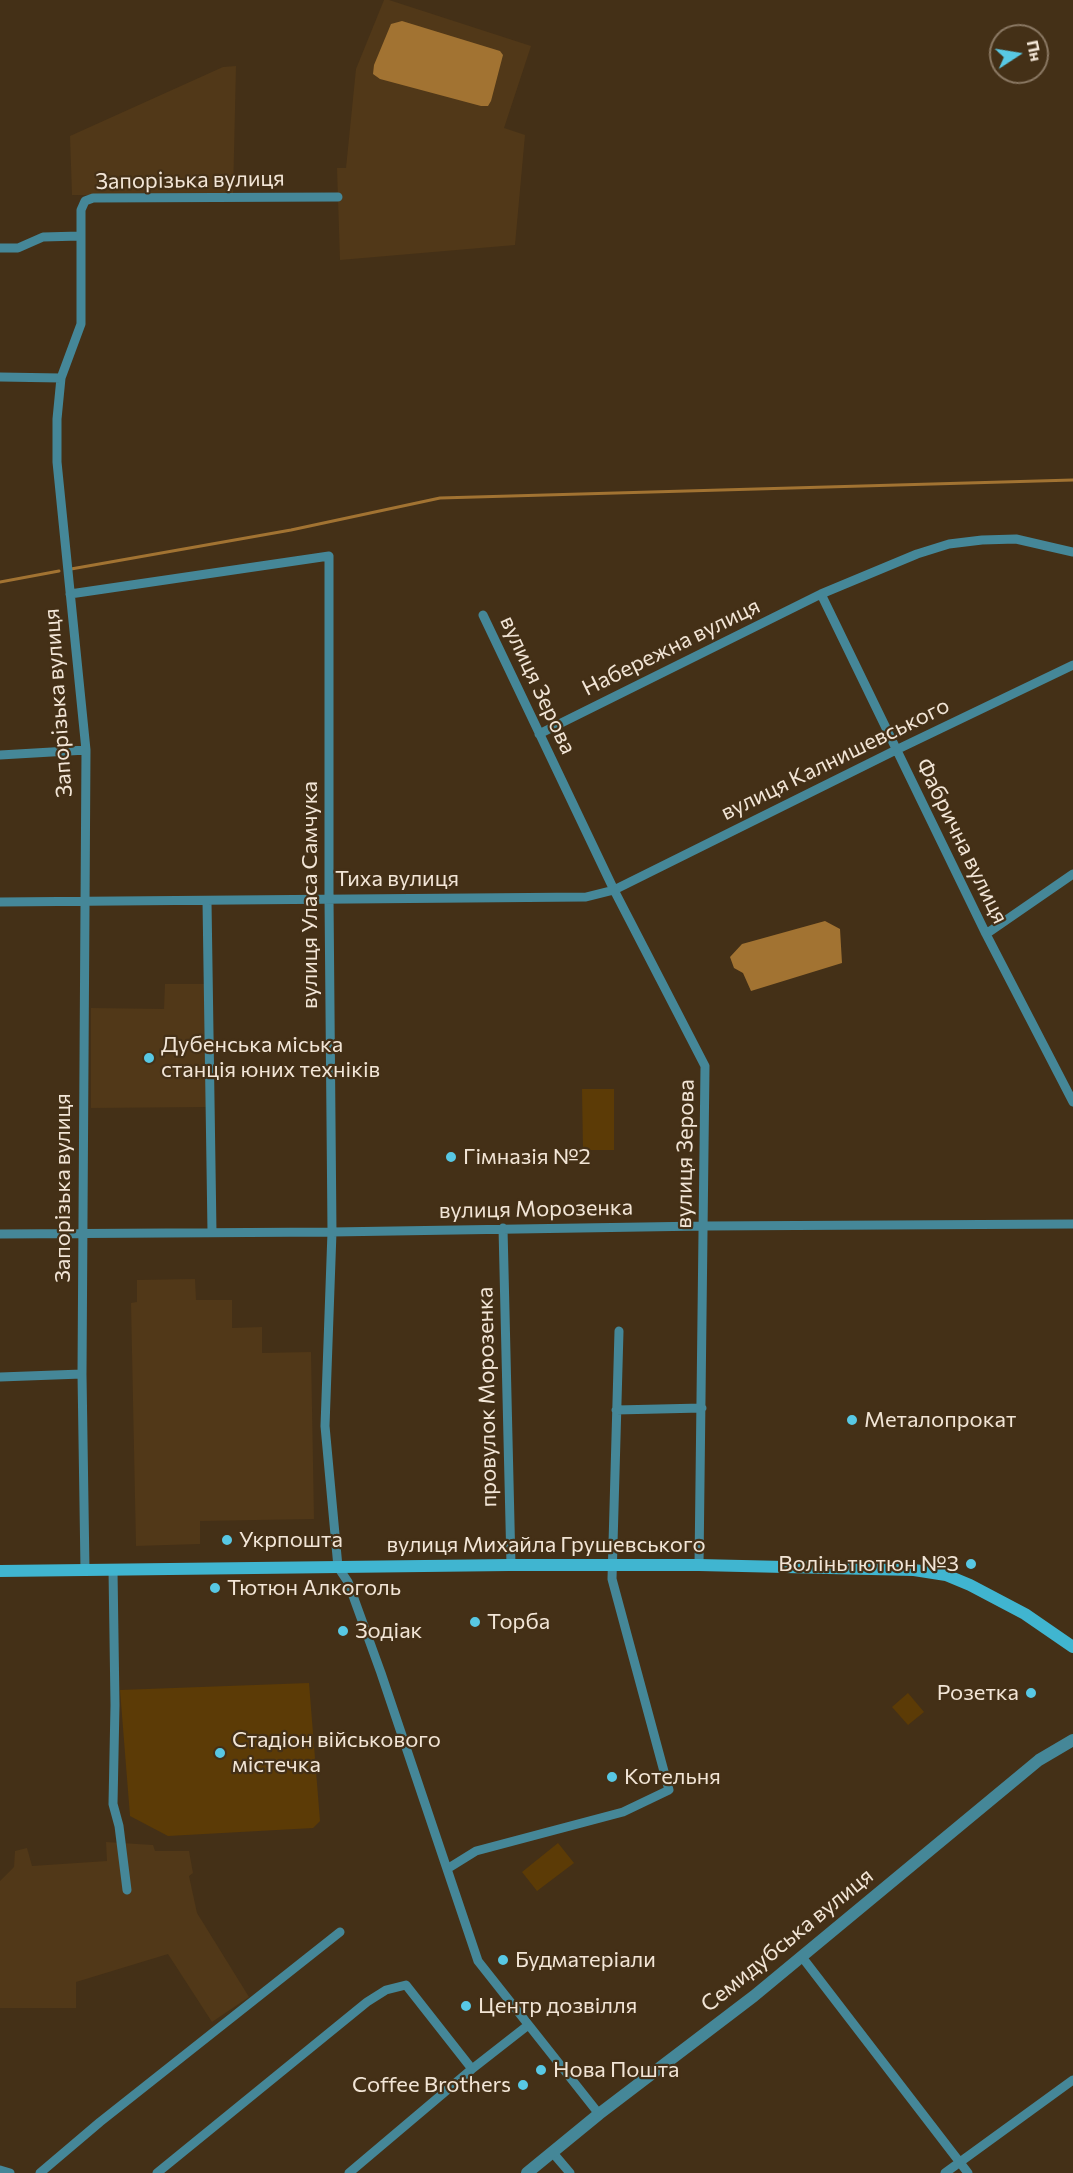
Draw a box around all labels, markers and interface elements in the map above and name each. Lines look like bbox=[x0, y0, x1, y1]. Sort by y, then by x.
north arrow bbox=[989, 24, 1049, 84]
text: Пн bbox=[1024, 38, 1047, 63]
street label: Запорізька вулиця bbox=[95, 165, 285, 195]
street label: Набережна вулиця bbox=[578, 592, 764, 702]
street label: Запорізька вулиця bbox=[38, 608, 78, 798]
street label: вулиця Зерова bbox=[494, 612, 582, 758]
street label: вулиця Калнишевського bbox=[716, 692, 954, 826]
street label: Фабрична вулиця bbox=[911, 754, 1013, 928]
street label: вулиця Уласа Самчука bbox=[297, 781, 323, 1009]
street label: Тиха вулиця bbox=[335, 866, 459, 892]
place label: Дубенська міська станція юних техніків bbox=[161, 1032, 380, 1084]
marker: Дубенська міська станція юних техніків bbox=[142, 1051, 156, 1065]
street label: вулиця Зерова bbox=[670, 1079, 700, 1229]
street label: Запорізька вулиця bbox=[50, 1093, 76, 1283]
place label: Гімназія №2 bbox=[463, 1144, 591, 1170]
marker: Гімназія №2 bbox=[444, 1150, 458, 1164]
street label: вулиця Морозенка bbox=[439, 1194, 633, 1224]
street label: провулок Морозенка bbox=[472, 1286, 502, 1508]
place label: Металопрокат bbox=[864, 1407, 1016, 1433]
marker: Металопрокат bbox=[845, 1413, 859, 1427]
place label: Укрпошта bbox=[239, 1527, 343, 1553]
street label: вулиця Михайла Грушевського bbox=[386, 1532, 706, 1558]
marker: Укрпошта bbox=[220, 1533, 234, 1547]
place label: Воліньтютюн №3 bbox=[778, 1551, 959, 1577]
marker: Воліньтютюн №3 bbox=[964, 1557, 978, 1571]
place label: Тютюн Алкоголь bbox=[227, 1575, 401, 1601]
marker: Тютюн Алкоголь bbox=[208, 1581, 222, 1595]
place label: Торба bbox=[487, 1609, 550, 1635]
marker: Торба bbox=[468, 1615, 482, 1629]
place label: Зодіак bbox=[355, 1618, 422, 1644]
marker: Зодіак bbox=[336, 1624, 350, 1638]
place label: Розетка bbox=[937, 1680, 1019, 1706]
marker: Розетка bbox=[1024, 1686, 1038, 1700]
place label: Стадіон військового містечка bbox=[232, 1727, 441, 1778]
marker: Стадіон військового містечка bbox=[213, 1746, 227, 1760]
place label: Котельня bbox=[624, 1764, 721, 1790]
marker: Котельня bbox=[605, 1770, 619, 1784]
street label: Семидубська вулиця bbox=[696, 1862, 878, 2018]
place label: Будматеріали bbox=[515, 1947, 656, 1973]
marker: Будматеріали bbox=[496, 1953, 510, 1967]
place label: Центр дозвілля bbox=[478, 1993, 637, 2019]
marker: Центр дозвілля bbox=[459, 1999, 473, 2013]
place label: Нова Пошта bbox=[553, 2057, 680, 2083]
marker: Нова Пошта bbox=[534, 2063, 548, 2077]
place label: Coffee Brothers bbox=[352, 2072, 511, 2098]
marker: Coffee Brothers bbox=[516, 2078, 530, 2092]

